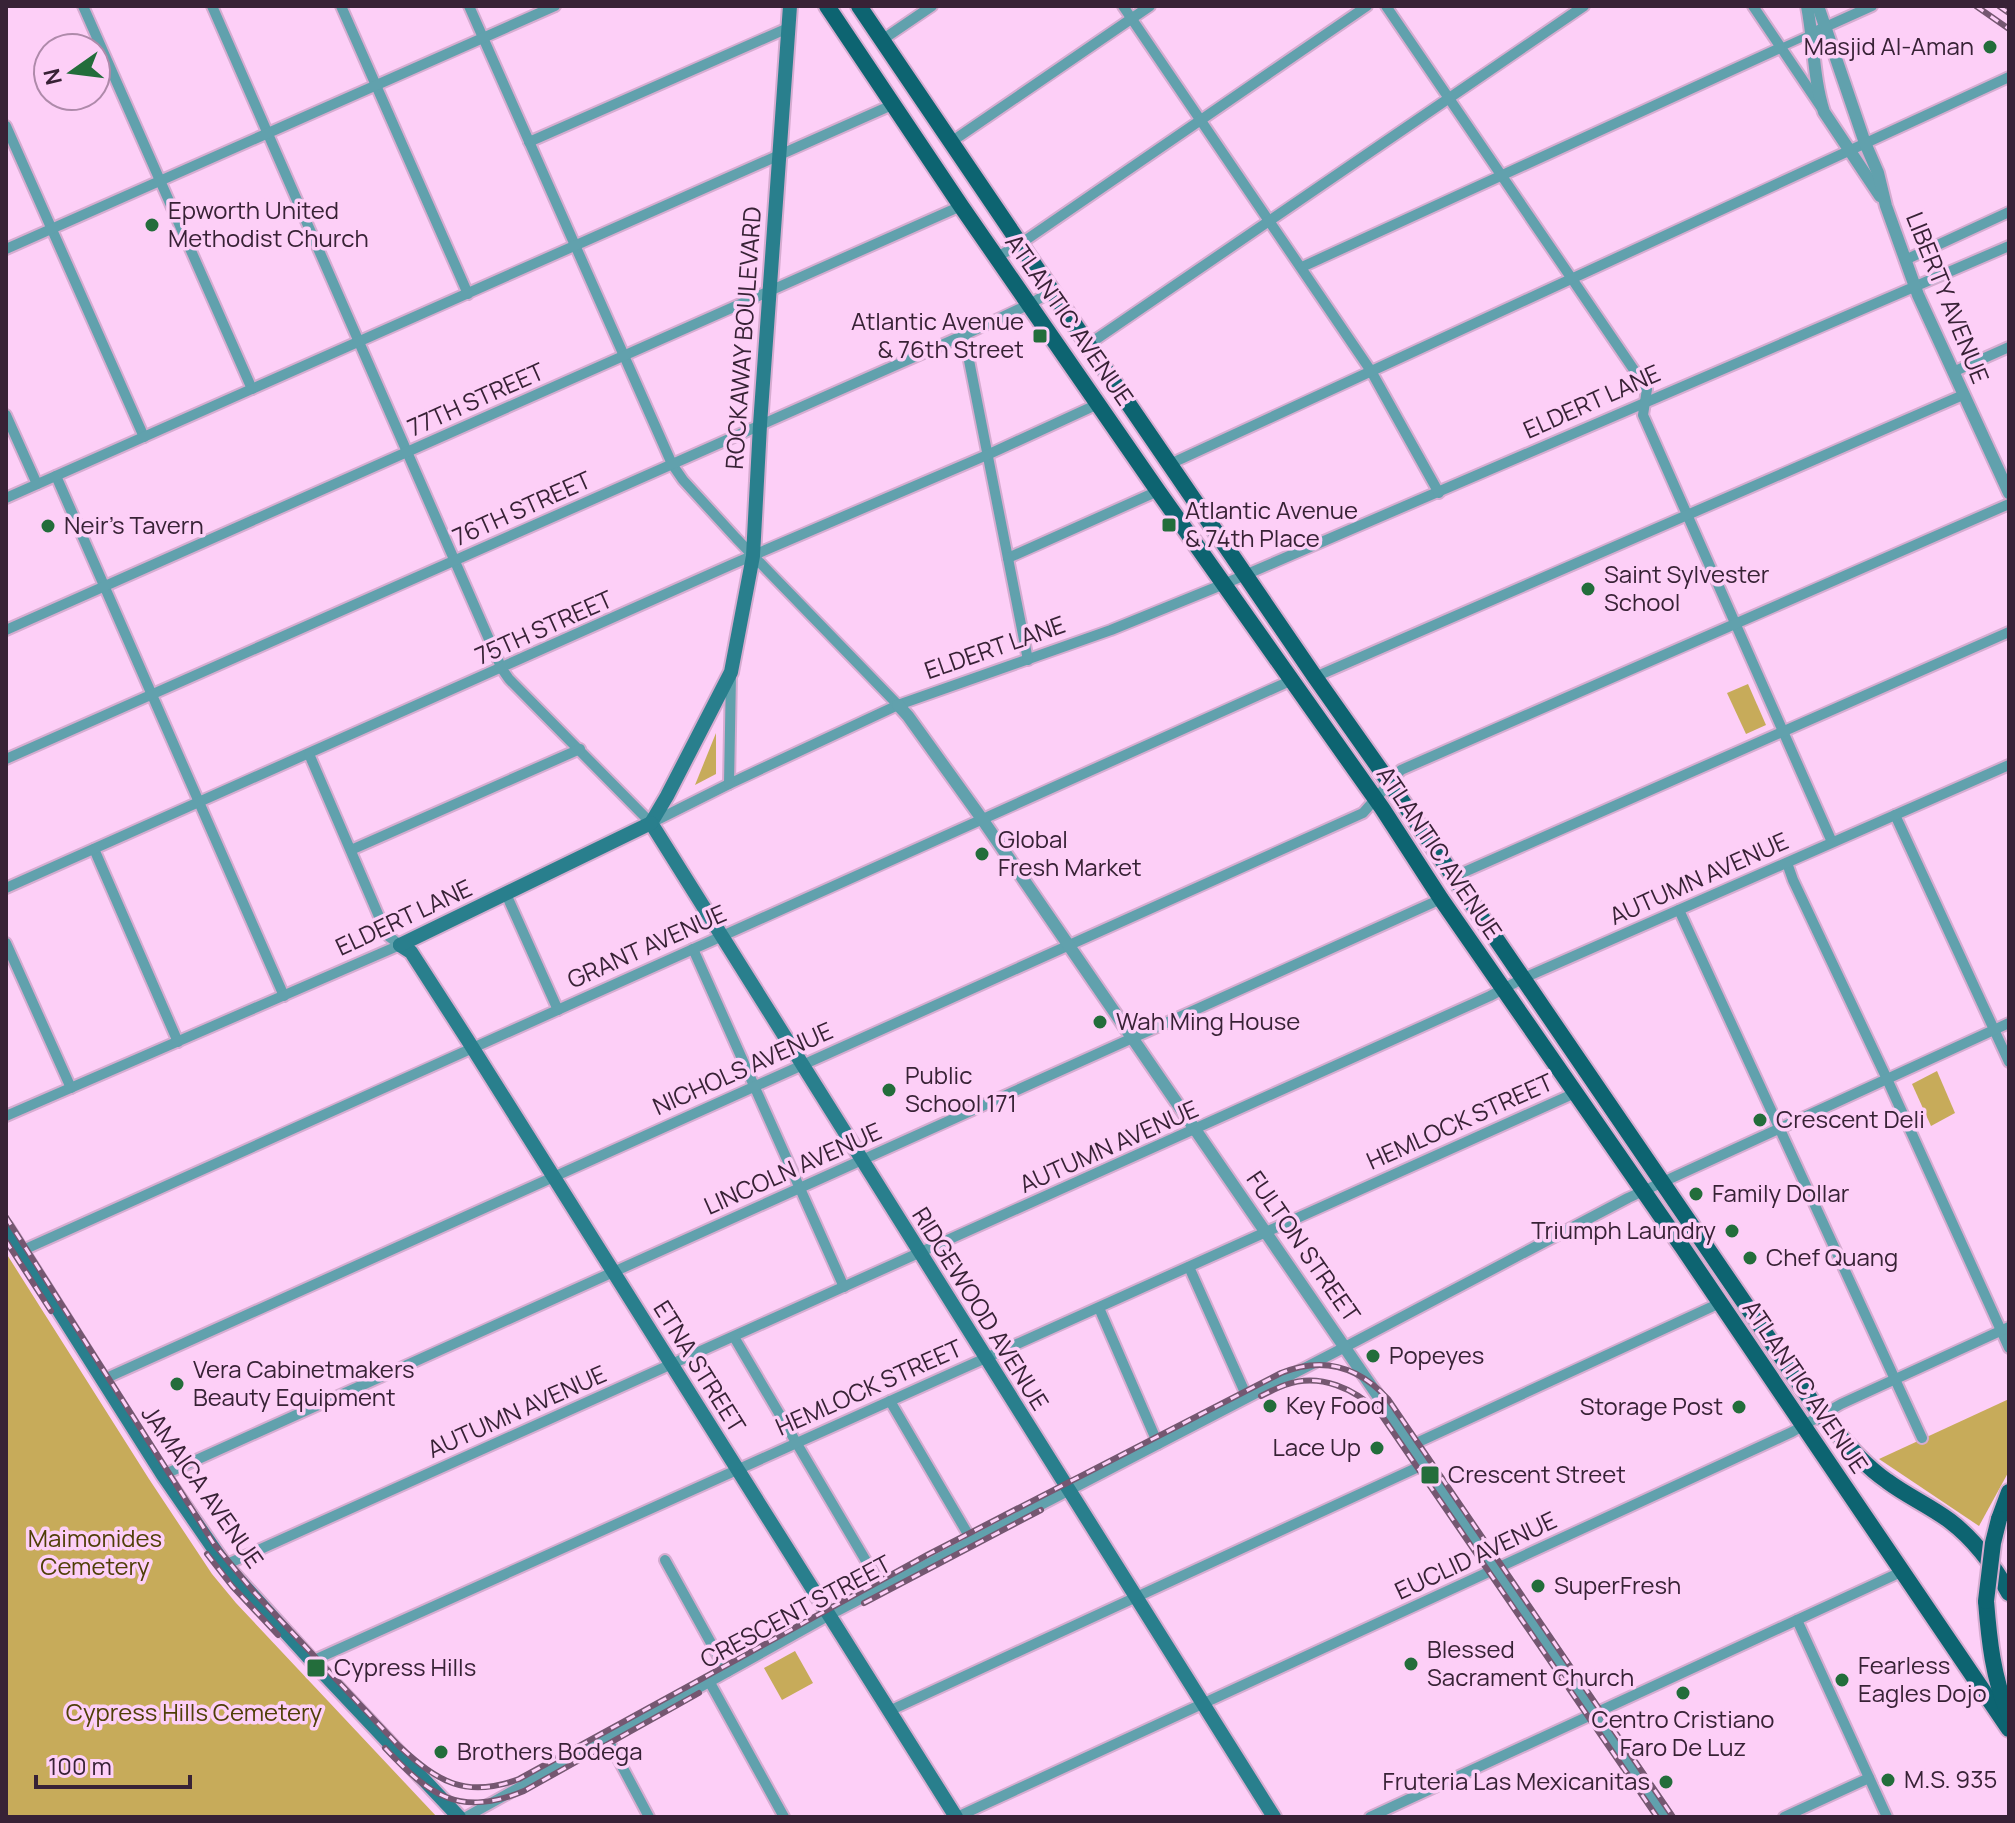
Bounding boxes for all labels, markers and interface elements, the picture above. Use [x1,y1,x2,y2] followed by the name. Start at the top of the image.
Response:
[1804,29,1974,62] place label: Masjid Al-Aman
[32,32,112,112] north arrow
[1981,38,1999,56] marker: Masjid Al-Aman
[36,66,69,88] text: N
[168,193,369,254] place label: Epworth United Methodist Church
[717,205,768,470] street label: ROCKAWAY BOULEVARD
[1899,207,1998,388] street label: LIBERTY AVENUE
[143,216,161,234] marker: Epworth United Methodist Church
[999,227,1142,412] street label: ATLANTIC AVENUE
[851,304,1024,365] place label: Atlantic Avenue & 76th Street
[1031,327,1049,345] marker: Atlantic Avenue & 76th Street
[402,354,550,443] street label: 77TH STREET
[1518,356,1665,446] street label: ELDERT LANE
[447,462,597,553] street label: 76TH STREET
[1185,493,1358,554] place label: Atlantic Avenue & 74th Place
[64,508,204,541] place label: Neir's Tavern
[1160,516,1178,534] marker: Atlantic Avenue & 74th Place
[39,517,57,535] marker: Neir's Tavern
[1604,557,1770,618] place label: Saint Sylvester School
[1579,580,1597,598] marker: Saint Sylvester School
[469,581,618,672] street label: 75TH STREET
[920,607,1069,686] street label: ELDERT LANE
[1370,759,1511,945] street label: ATLANTIC AVENUE
[998,822,1142,883] place label: Global Fresh Market
[1604,823,1793,932] street label: AUTUMN AVENUE
[973,845,991,863] marker: Global Fresh Market
[330,871,477,963] street label: ELDERT LANE
[562,896,731,995] street label: GRANT AVENUE
[1116,1004,1300,1037] place label: Wah Ming House
[647,1013,837,1122] street label: NICHOLS AVENUE
[1091,1013,1109,1031] marker: Wah Ming House
[905,1058,1017,1119] place label: Public School 171
[1361,1064,1559,1177] street label: HEMLOCK STREET
[880,1081,898,1099] marker: Public School 171
[1014,1091,1203,1200] street label: AUTUMN AVENUE
[1776,1102,1925,1135] place label: Crescent Deli
[1751,1111,1769,1129] marker: Crescent Deli
[698,1114,886,1222] street label: LINCOLN AVENUE
[1240,1164,1369,1329] street label: FULTON STREET
[1712,1176,1850,1209] place label: Family Dollar
[1687,1185,1705,1203] marker: Family Dollar
[905,1200,1057,1416] street label: RIDGEWOOD AVENUE
[1531,1213,1716,1246] place label: Triumph Laundry
[1723,1222,1741,1240] marker: Triumph Laundry
[1766,1240,1898,1273] place label: Chef Quang
[1741,1249,1759,1267] marker: Chef Quang
[1736,1293,1877,1479] street label: ATLANTIC AVENUE
[646,1294,754,1439] street label: ETNA STREET
[770,1330,968,1443] street label: HEMLOCK STREET
[1389,1338,1484,1371] place label: Popeyes
[1364,1347,1382,1365] marker: Popeyes
[193,1352,415,1413] place label: Vera Cabinetmakers Beauty Equipment
[422,1356,611,1465] street label: AUTUMN AVENUE
[168,1375,186,1393] marker: Vera Cabinetmakers Beauty Equipment
[1286,1388,1385,1421] place label: Key Food
[1580,1389,1723,1422] place label: Storage Post
[1261,1397,1279,1415] marker: Key Food
[135,1398,272,1574] street label: JAMAICA AVENUE
[1730,1398,1748,1416] marker: Storage Post
[1273,1430,1361,1463] place label: Lace Up
[1368,1439,1386,1457] marker: Lace Up
[1448,1457,1626,1490] place label: Crescent Street
[1419,1464,1441,1486] marker: Crescent Street
[1389,1503,1562,1607] street label: EUCLID AVENUE
[28,1521,162,1582] park label: Maimonides Cemetery
[694,1546,897,1675] street label: CRESCENT STREET
[1554,1568,1681,1601] place label: SuperFresh
[1529,1577,1547,1595] marker: SuperFresh
[1427,1632,1634,1693] place label: Blessed Sacrament Church
[1858,1648,1987,1709] place label: Fearless Eagles Dojo
[334,1650,476,1683] place label: Cypress Hills
[1402,1655,1420,1673] marker: Blessed Sacrament Church
[305,1657,327,1679] marker: Cypress Hills
[1833,1671,1851,1689] marker: Fearless Eagles Dojo
[1674,1684,1692,1702] marker: Centro Cristiano Faro De Luz
[66,1695,323,1728] park label: Cypress Hills Cemetery
[1591,1702,1775,1763] place label: Centro Cristiano Faro De Luz
[457,1734,643,1767] place label: Brothers Bodega
[36,1739,190,1789] scale bar
[432,1743,450,1761] marker: Brothers Bodega
[48,1749,112,1782] text: 100 m
[1904,1762,1997,1795] place label: M.S. 935
[1383,1764,1650,1797] place label: Fruteria Las Mexicanitas
[1879,1771,1897,1789] marker: M.S. 935
[1657,1773,1675,1791] marker: Fruteria Las Mexicanitas

